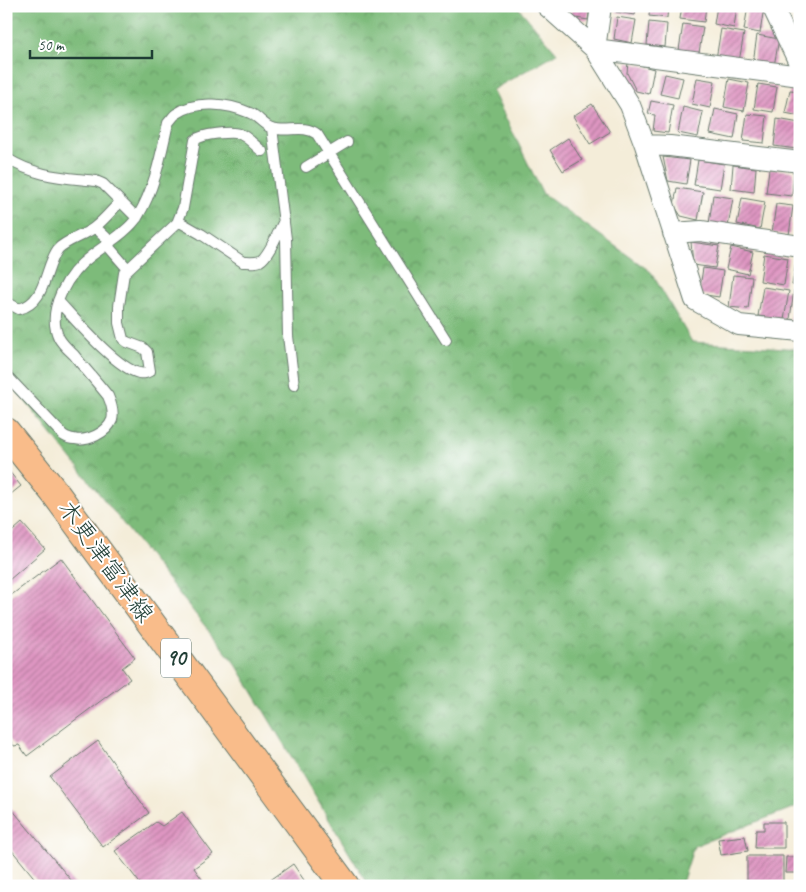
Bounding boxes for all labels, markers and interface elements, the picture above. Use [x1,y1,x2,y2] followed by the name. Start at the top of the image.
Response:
[30,28,152,60] scale bar
[38,36,65,55] text: 50 m
[52,494,160,628] street label: 木更津富津線
[161,638,191,678] road number: 90

